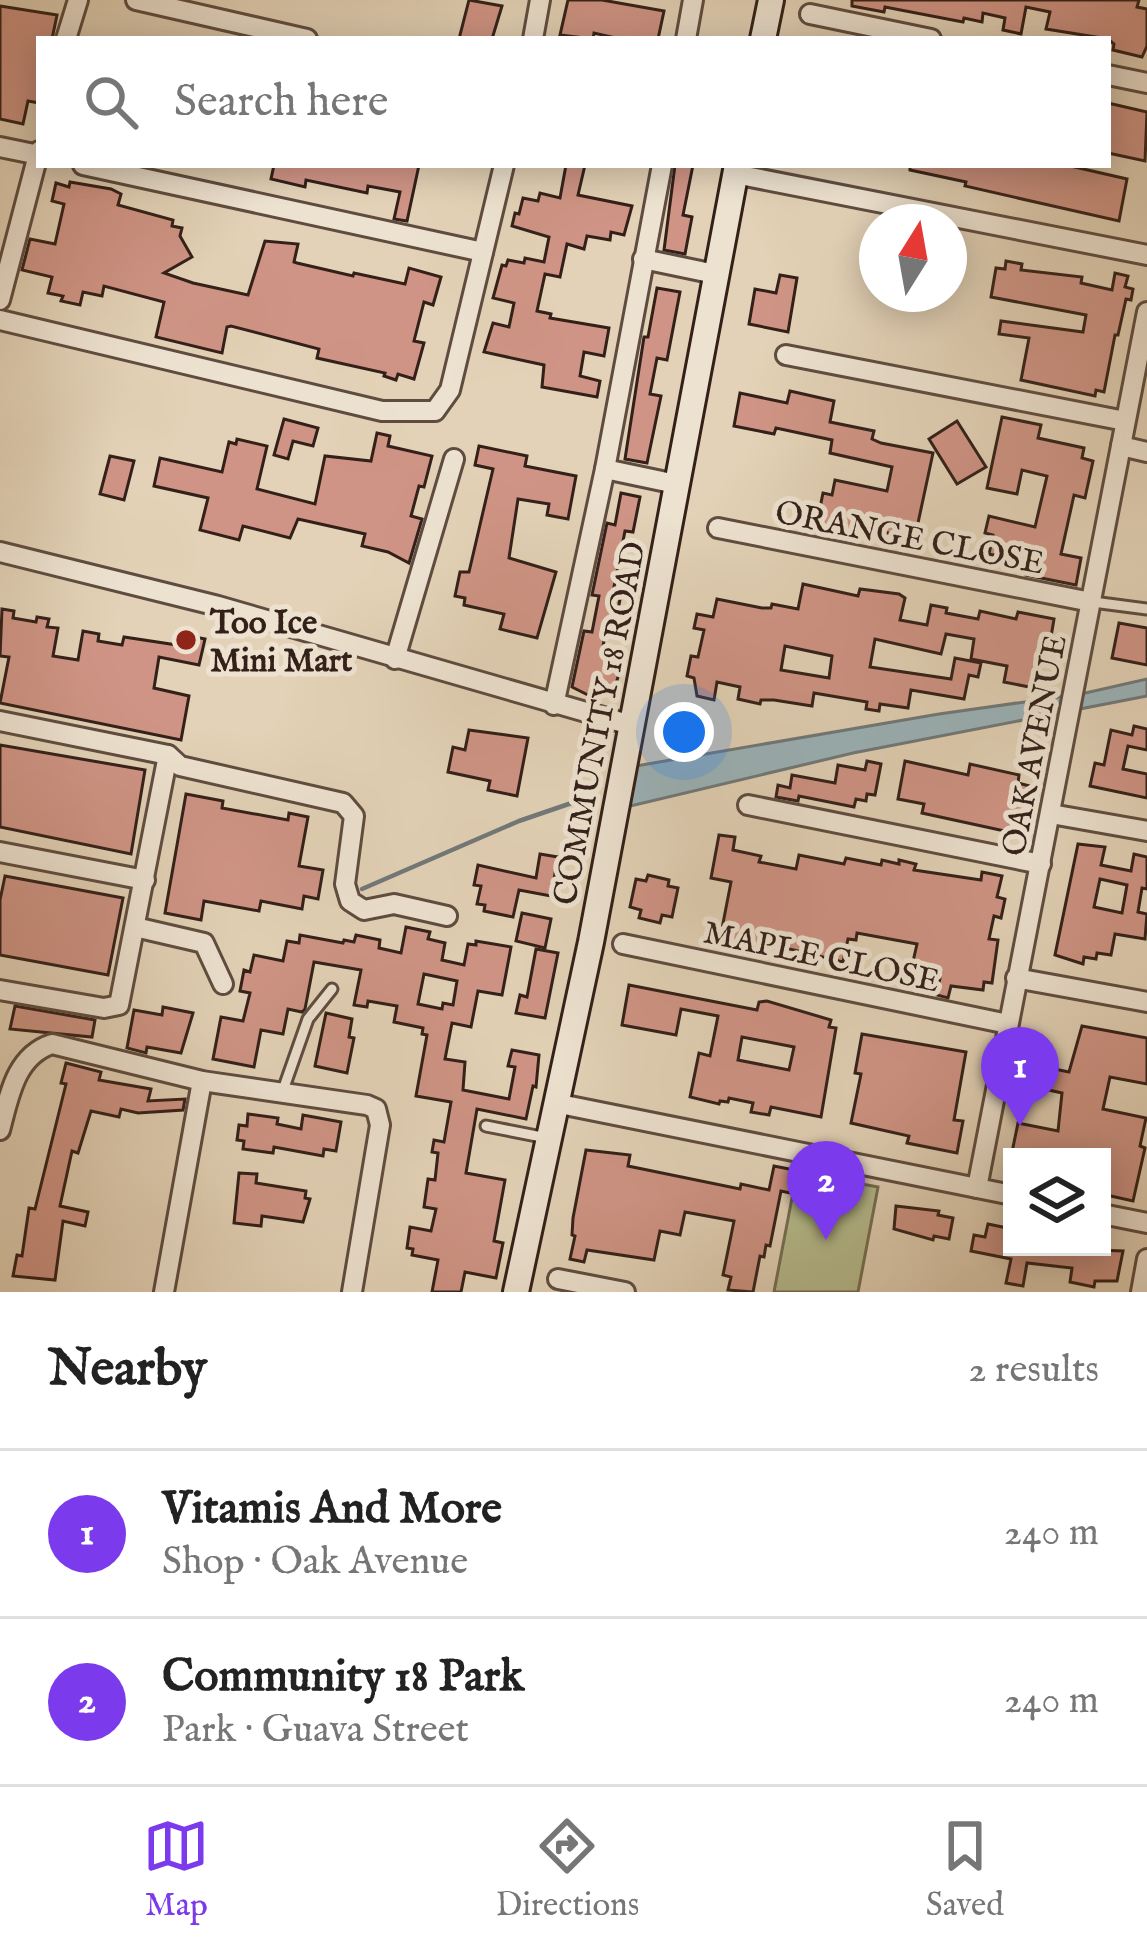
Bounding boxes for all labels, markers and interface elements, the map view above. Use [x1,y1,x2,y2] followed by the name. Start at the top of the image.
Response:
[36,36,1111,168] search box
[78,69,144,135] icon: search
[174,74,388,131] text: Search here
[859,204,967,312] north arrow
[772,492,1047,586] street label: ORANGE CLOSE
[545,538,657,909] street label: COMMUNITY 18 ROAD
[209,603,353,683] place label: Too Ice Mini Mart
[173,627,199,653] marker: Too Ice Mini Mart
[994,631,1078,860] street label: OAK AVENUE
[654,702,714,762] your location
[700,912,943,1003] street label: MAPLE CLOSE
[981,1027,1059,1126] pin: 1
[787,1141,865,1240] pin: 2
[1003,1148,1111,1256] map controls
[1003,1148,1111,1256] button: layers
[48,1338,207,1403] text: Nearby
[968,1346,1099,1395] text: 2 results
[162,1481,502,1538] text: Vitamis And More
[80,1509,94,1558] text: 1
[1004,1509,1099,1558] text: 240 m
[162,1538,468,1587] text: Shop · Oak Avenue
[162,1649,524,1706] text: Community 18 Park
[78,1677,96,1726] text: 2
[1004,1677,1099,1726] text: 240 m
[162,1706,469,1755] text: Park · Guava Street
[143,1813,209,1927] tab: Map
[496,1813,639,1927] tab: Directions
[926,1813,1004,1927] tab: Saved

